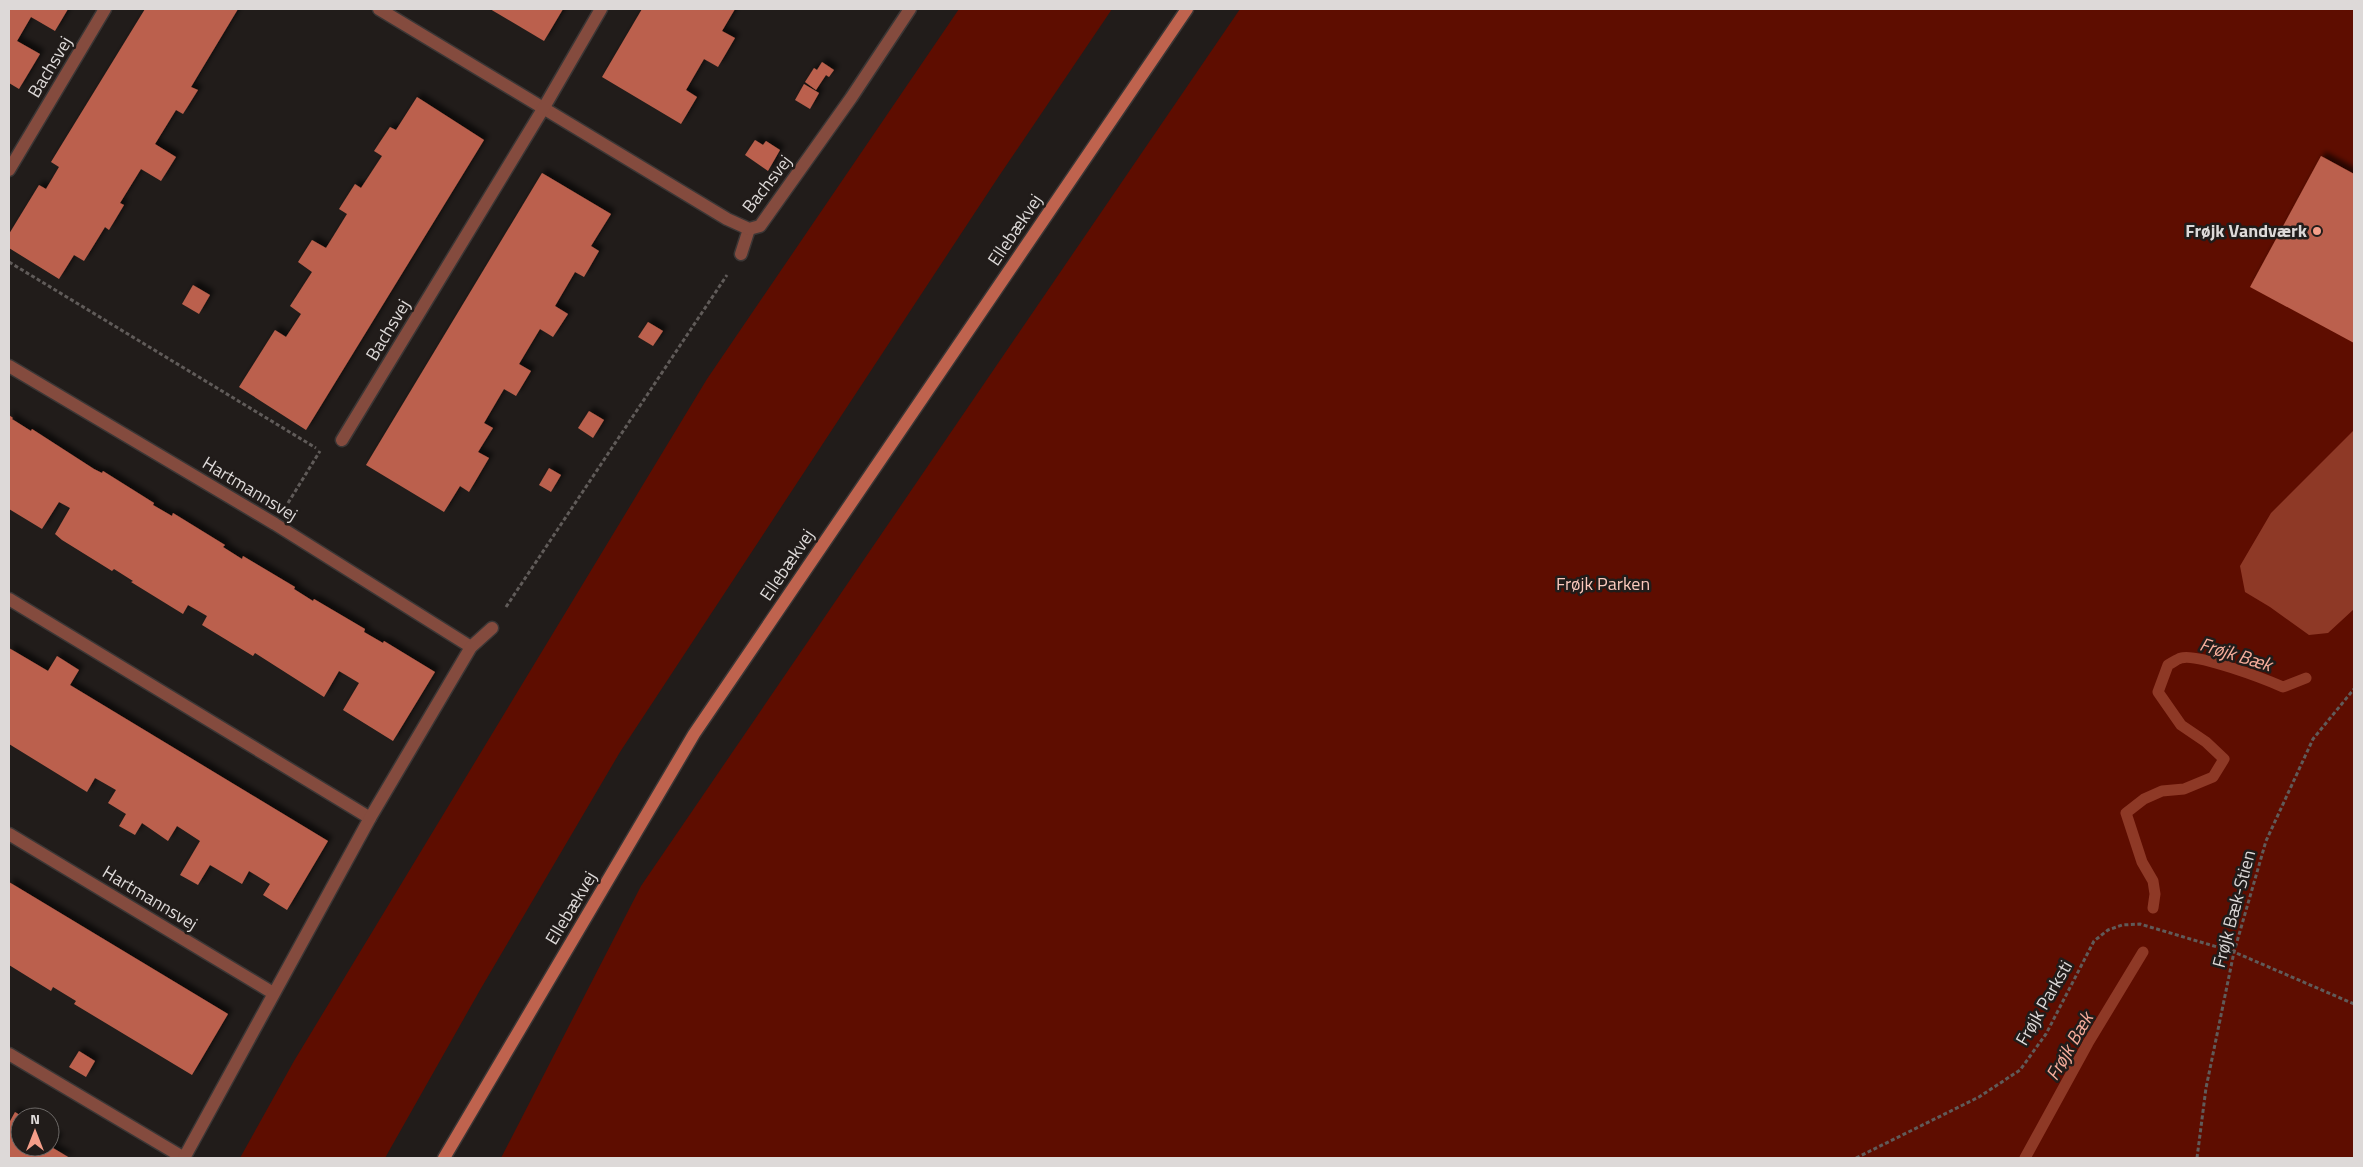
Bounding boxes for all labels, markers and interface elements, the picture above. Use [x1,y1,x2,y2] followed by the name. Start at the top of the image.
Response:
[21,31,79,103] street label: Bachsvej
[735,149,798,219] street label: Bachsvej
[981,188,1049,271] street label: Ellebækvej
[2185,217,2308,244] place label: Frøjk Vandværk
[2311,225,2323,237] marker: Frøjk Vandværk
[359,294,417,366] street label: Bachsvej
[197,449,303,528] street label: Hartmannsvej
[753,523,821,606] street label: Ellebækvej
[1556,570,1650,597] park label: Frøjk Parken
[2196,629,2278,679] water label: Frøjk Bæk
[2205,847,2262,971] street label: Frøjk Bæk-Stien
[97,858,203,937] street label: Hartmannsvej
[538,866,603,950] street label: Ellebækvej
[2008,955,2079,1050] street label: Frøjk Parksti
[2037,1004,2101,1085] water label: Frøjk Bæk
[10,1107,60,1157] north arrow
[30,1108,40,1129] text: N

